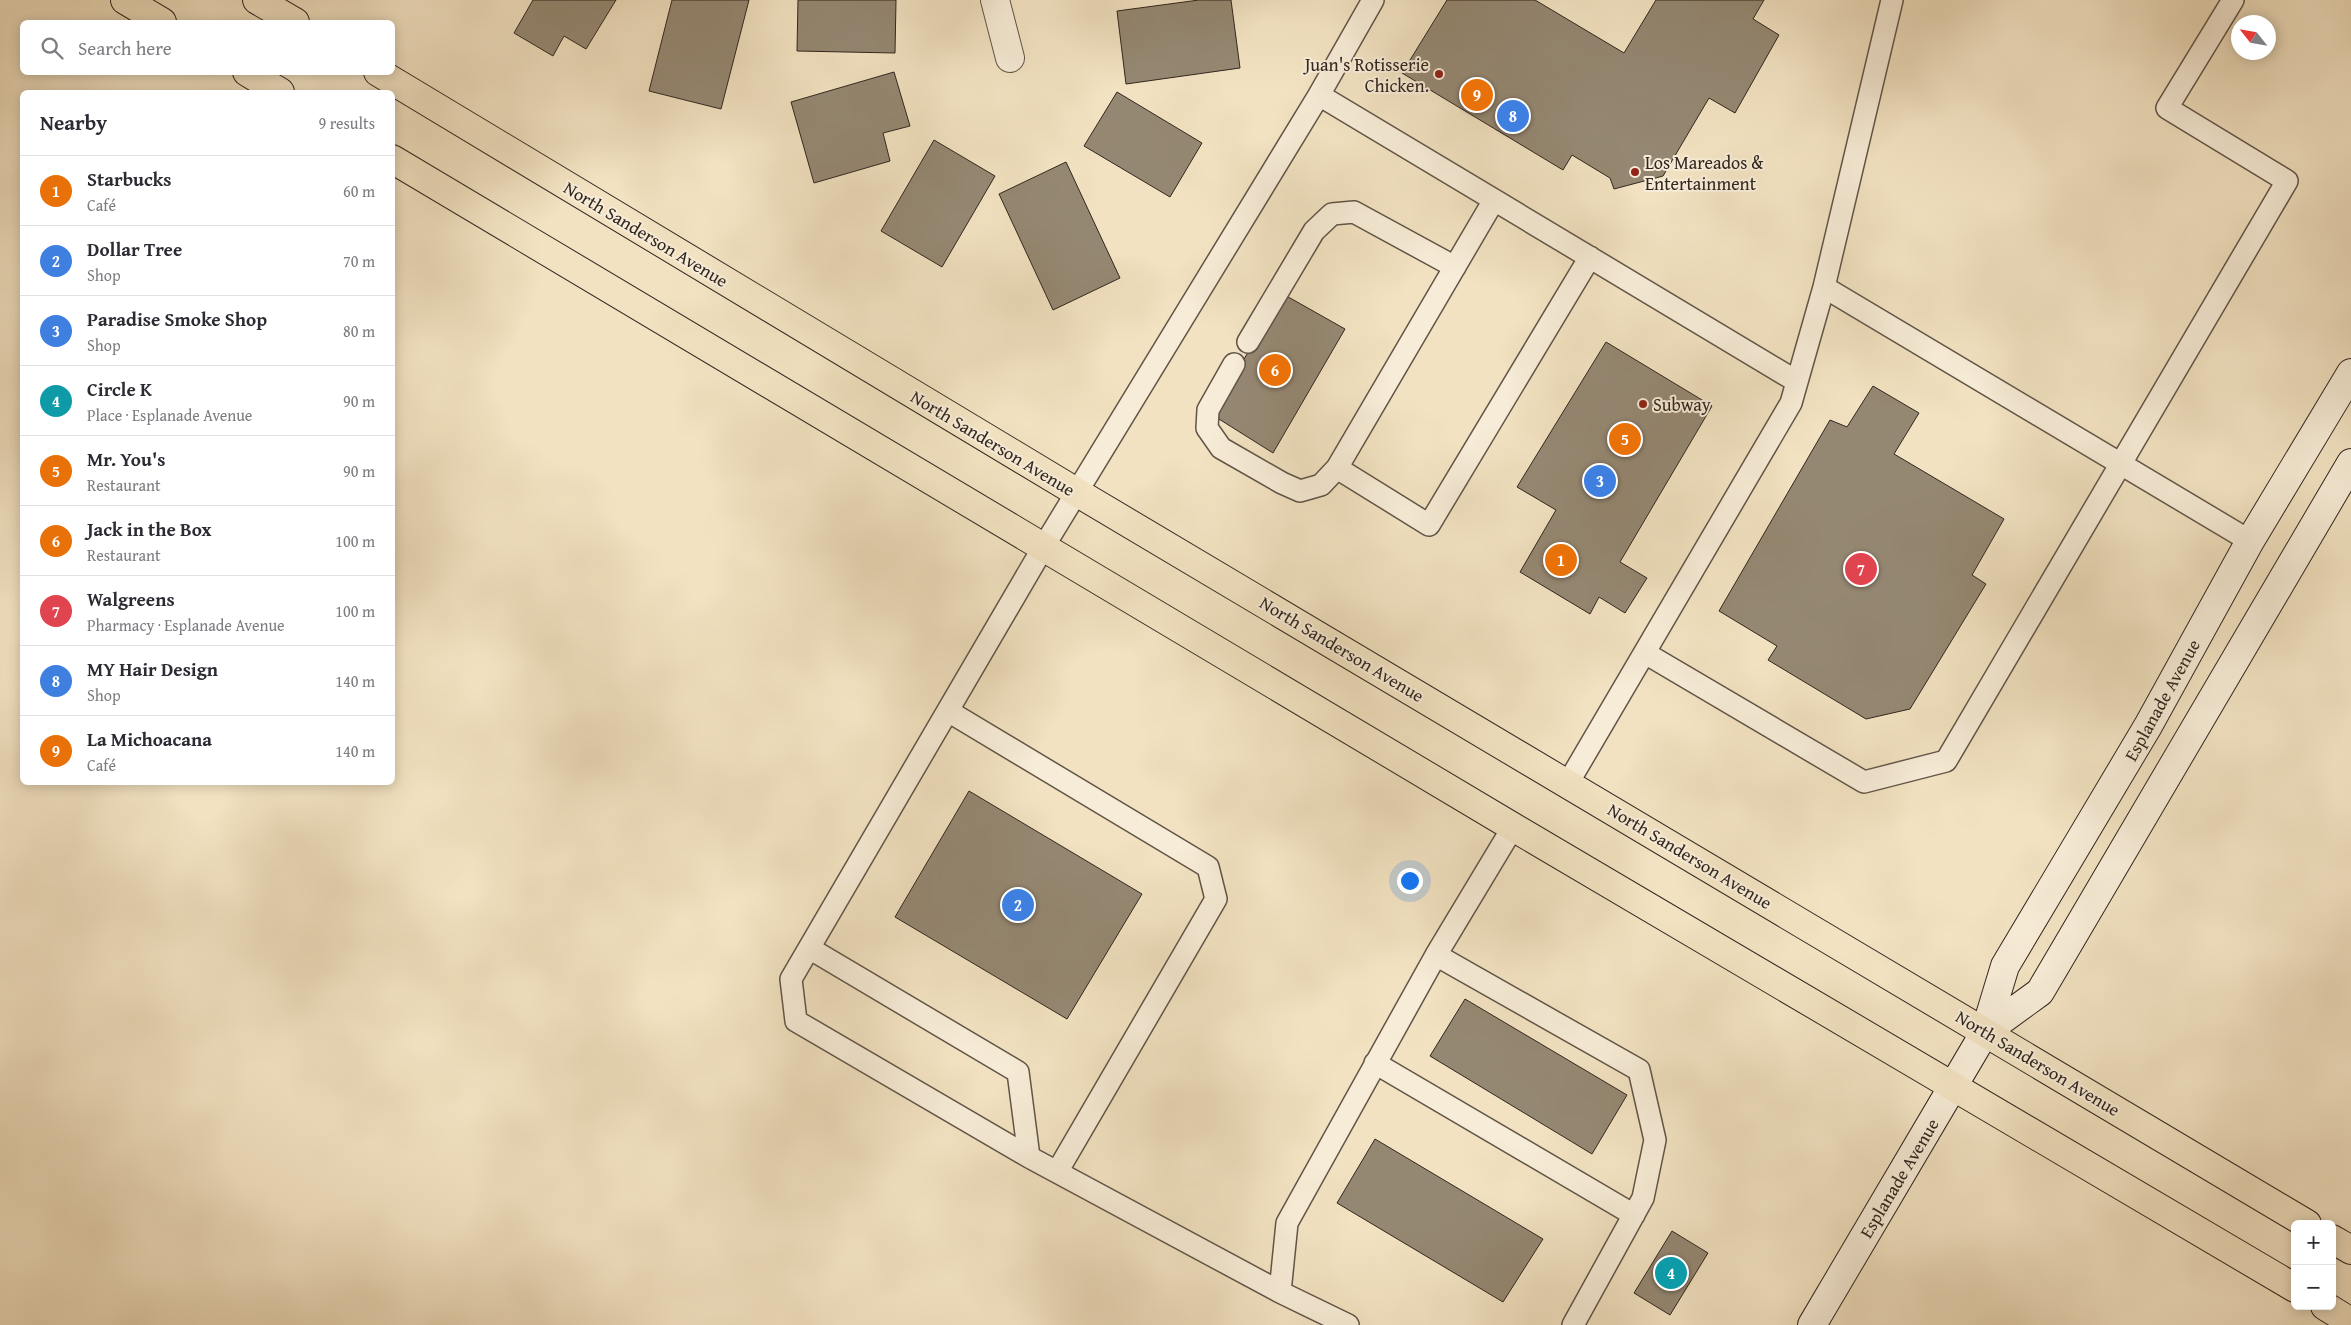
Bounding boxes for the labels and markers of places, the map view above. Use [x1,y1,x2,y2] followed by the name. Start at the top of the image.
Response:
[1303,51,1429,99] place label: Juan's Rotisserie Chicken.
[1433,68,1445,80] marker: Juan's Rotisserie Chicken.
[1461,76,1493,114] pin: 9
[1497,97,1529,135] pin: 8
[1645,149,1764,197] place label: Los Mareados & Entertainment
[1629,166,1641,178] marker: Los Mareados & Entertainment
[1259,351,1291,389] pin: 6
[1653,391,1711,418] place label: Subway
[1637,398,1649,410] marker: Subway
[1609,420,1641,458] pin: 5
[1584,462,1616,500] pin: 3
[1545,541,1577,579] pin: 1
[1845,550,1877,588] pin: 7
[1002,886,1034,924] pin: 2
[1655,1254,1687,1292] pin: 4

